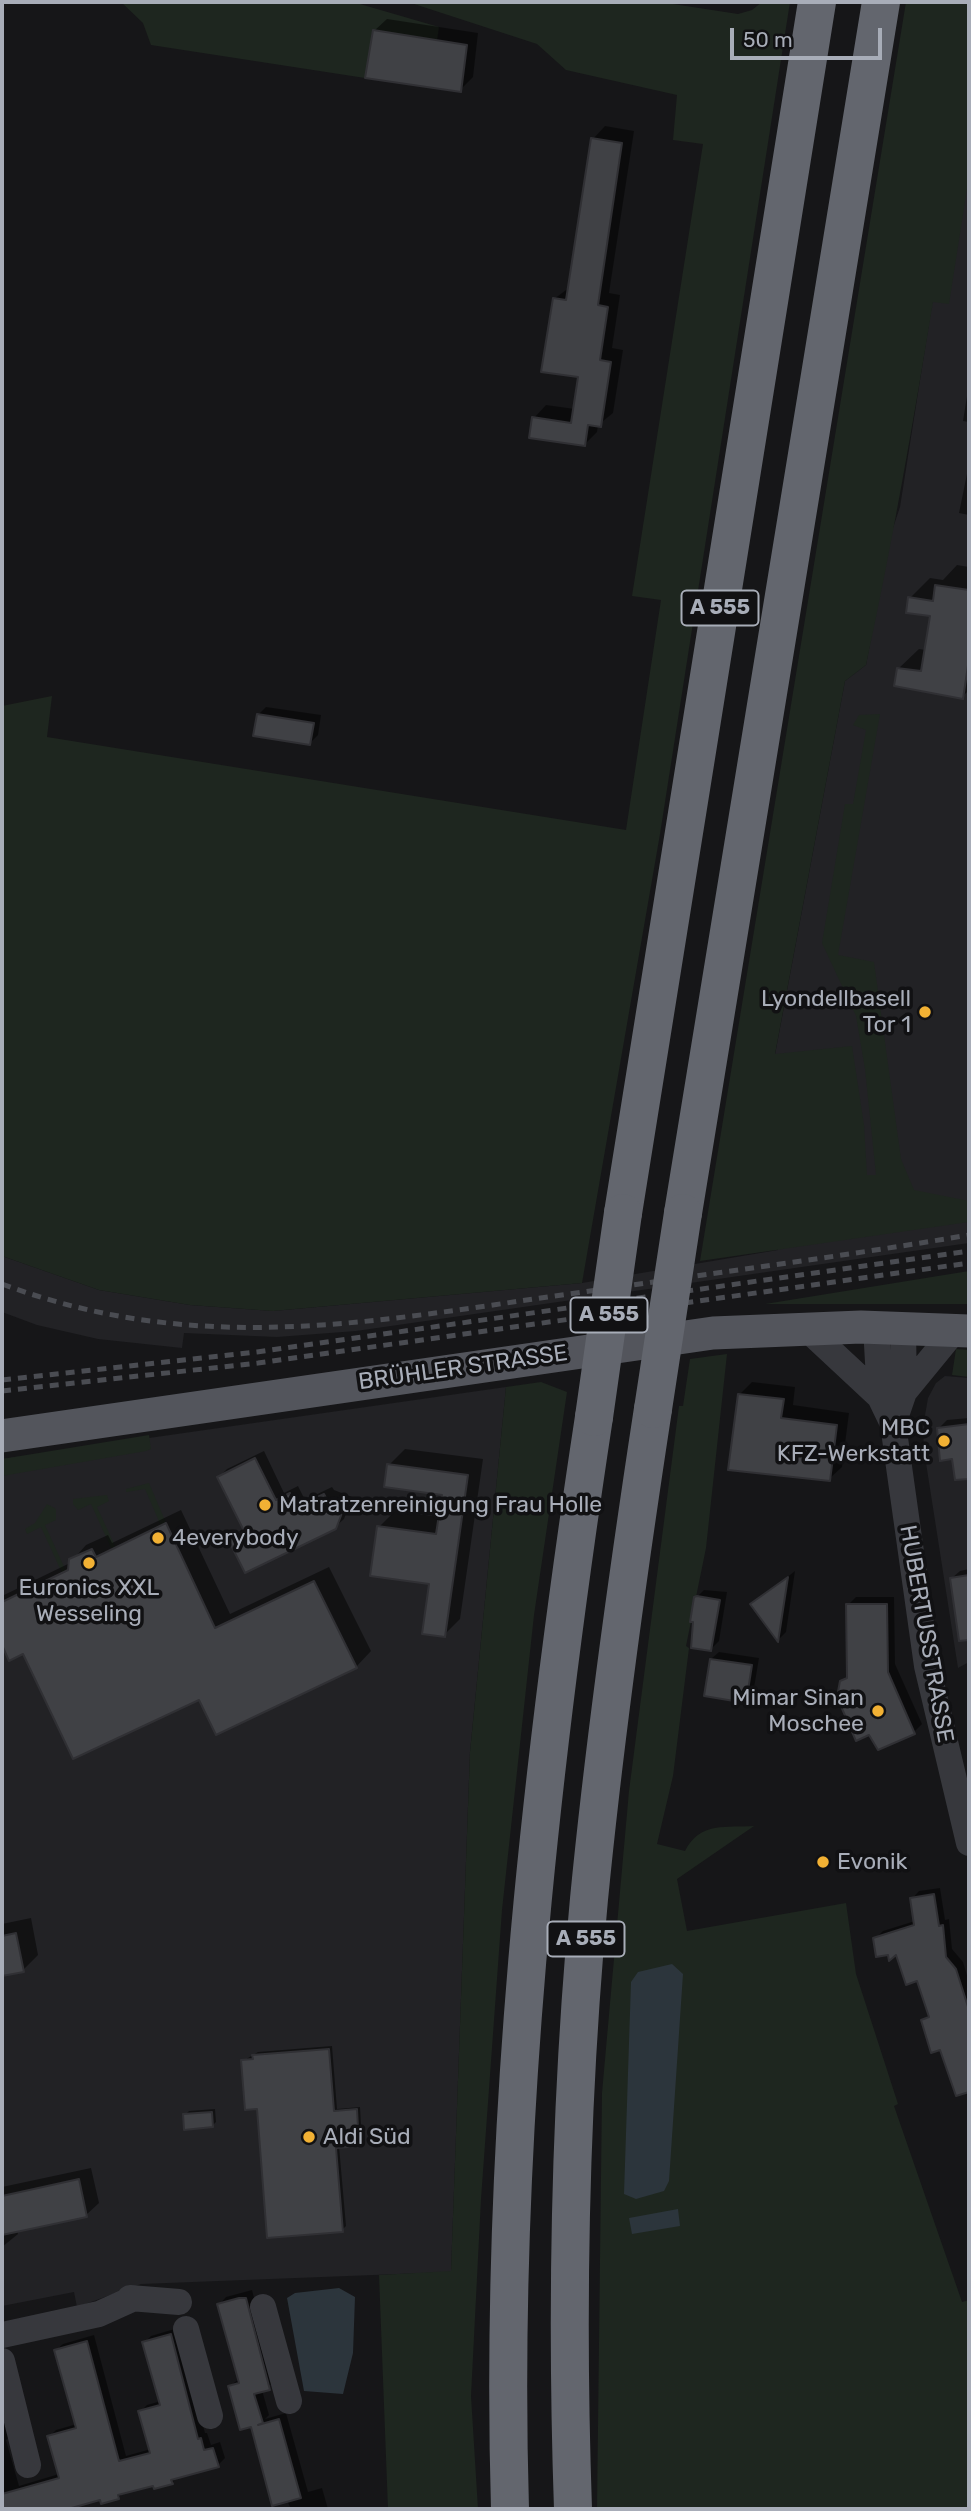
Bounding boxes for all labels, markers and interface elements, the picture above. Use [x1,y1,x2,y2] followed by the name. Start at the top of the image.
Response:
[733,14,885,58] scale bar
[743,27,793,52] text: 50 m
[682,590,758,626] road number: A 555
[761,985,911,1039] place label: Lyondellbasell Tor 1
[917,1004,933,1020] marker: Lyondellbasell Tor 1
[570,1298,648,1332] road number: A 555
[357,1340,569,1396] street label: BRÜHLER STRASSE
[777,1414,930,1468] place label: MBC KFZ-Werkstatt
[936,1433,952,1449] marker: MBC KFZ-Werkstatt
[279,1491,602,1519] place label: Matratzenreinigung Frau Holle
[257,1497,273,1513] marker: Matratzenreinigung Frau Holle
[893,1523,959,1745] street label: HUBERTUSSTRASSE
[172,1524,299,1552] place label: 4everybody
[150,1530,166,1546] marker: 4everybody
[81,1555,97,1571] marker: Euronics XXL Wesseling
[18,1574,160,1628] place label: Euronics XXL Wesseling
[732,1684,864,1738] place label: Mimar Sinan Moschee
[870,1703,886,1719] marker: Mimar Sinan Moschee
[837,1848,907,1876] place label: Evonik
[815,1854,831,1870] marker: Evonik
[548,1922,624,1956] road number: A 555
[323,2123,411,2151] place label: Aldi Süd
[301,2129,317,2145] marker: Aldi Süd

